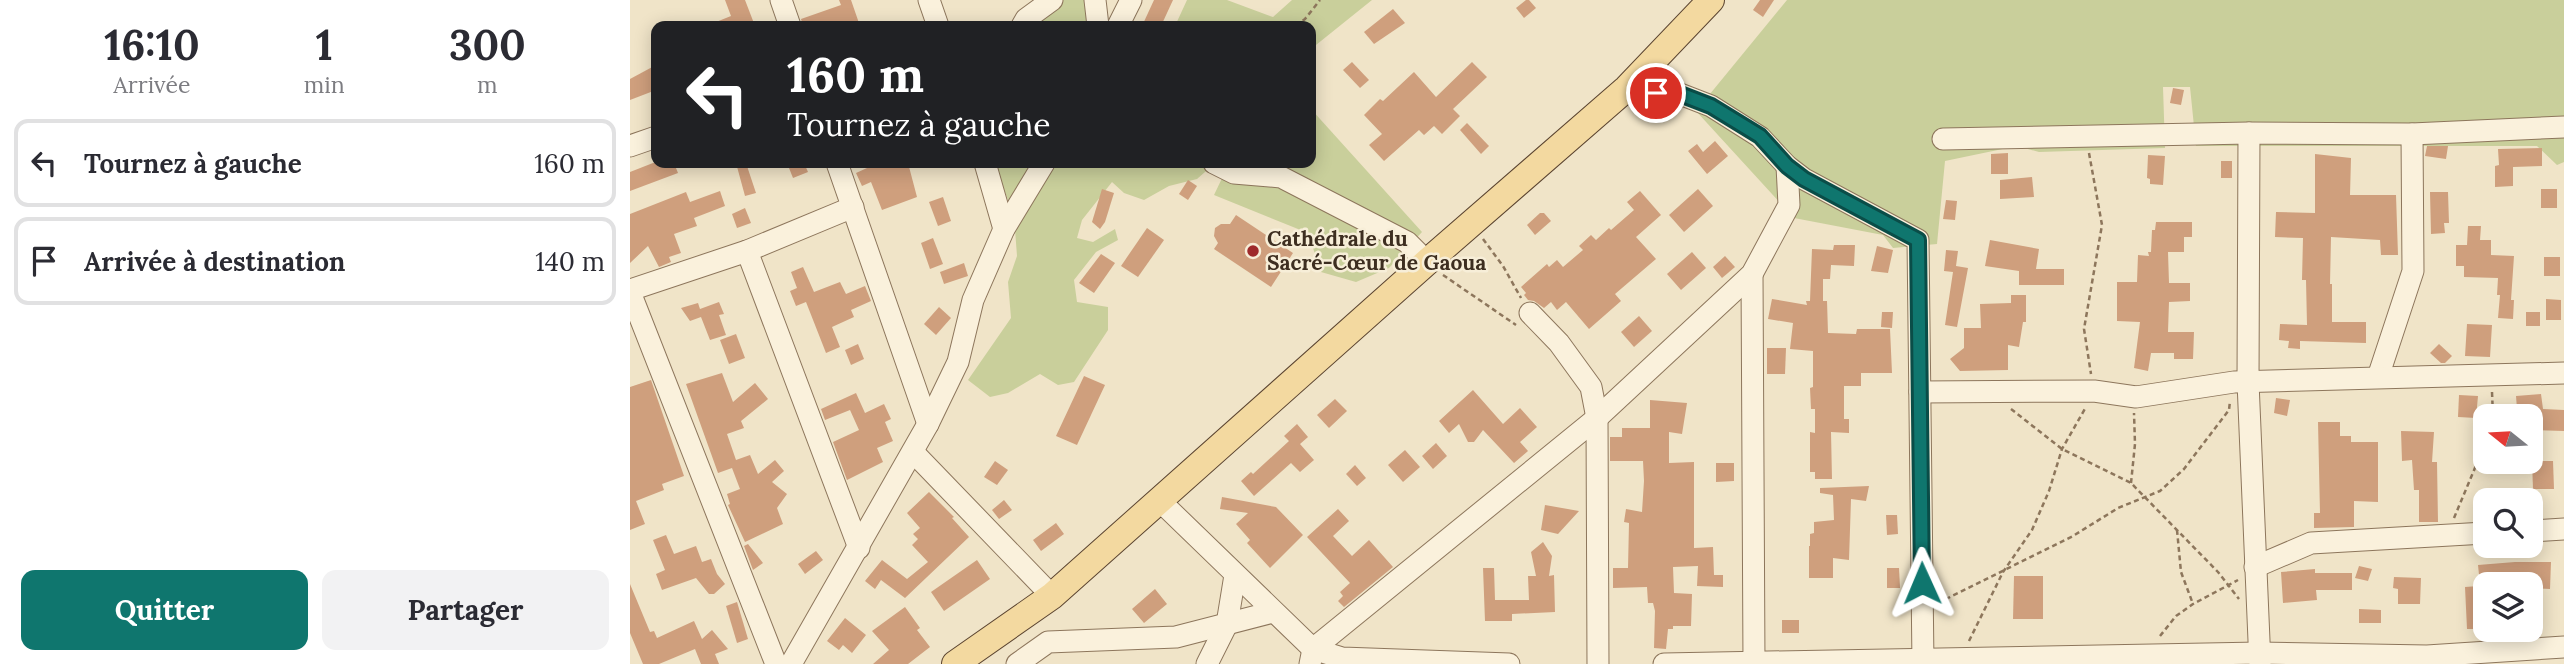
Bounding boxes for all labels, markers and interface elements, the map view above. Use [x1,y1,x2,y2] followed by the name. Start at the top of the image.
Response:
[104,18,200,72] text: 16:10
[316,18,333,72] text: 1
[449,18,526,72] text: 300
[787,43,924,105] text: 160 m
[672,49,763,140] icon: left
[1626,63,1686,123] pin
[113,70,190,99] text: Arrivée
[304,70,345,99] text: min
[477,70,498,99] text: m
[1637,74,1675,112] icon: arrive
[787,104,1051,145] text: Tournez à gauche
[25,144,63,182] icon: left
[84,147,302,180] text: Tournez à gauche
[534,147,605,180] text: 160 m
[1267,225,1486,276] place label: Cathédrale du Sacré-Cœur de Gaoua
[25,242,63,280] icon: arrive
[1245,243,1261,259] marker: Cathédrale du Sacré-Cœur de Gaoua
[84,245,345,278] text: Arrivée à destination
[535,245,605,278] text: 140 m
[2473,404,2543,474] north arrow
[2473,404,2543,642] map controls
[2473,488,2543,558] button: search
[1885,546,1959,620] position arrow
[21,570,308,650] button: Quitter
[322,570,609,650] button: Partager
[2473,572,2543,642] button: layers

